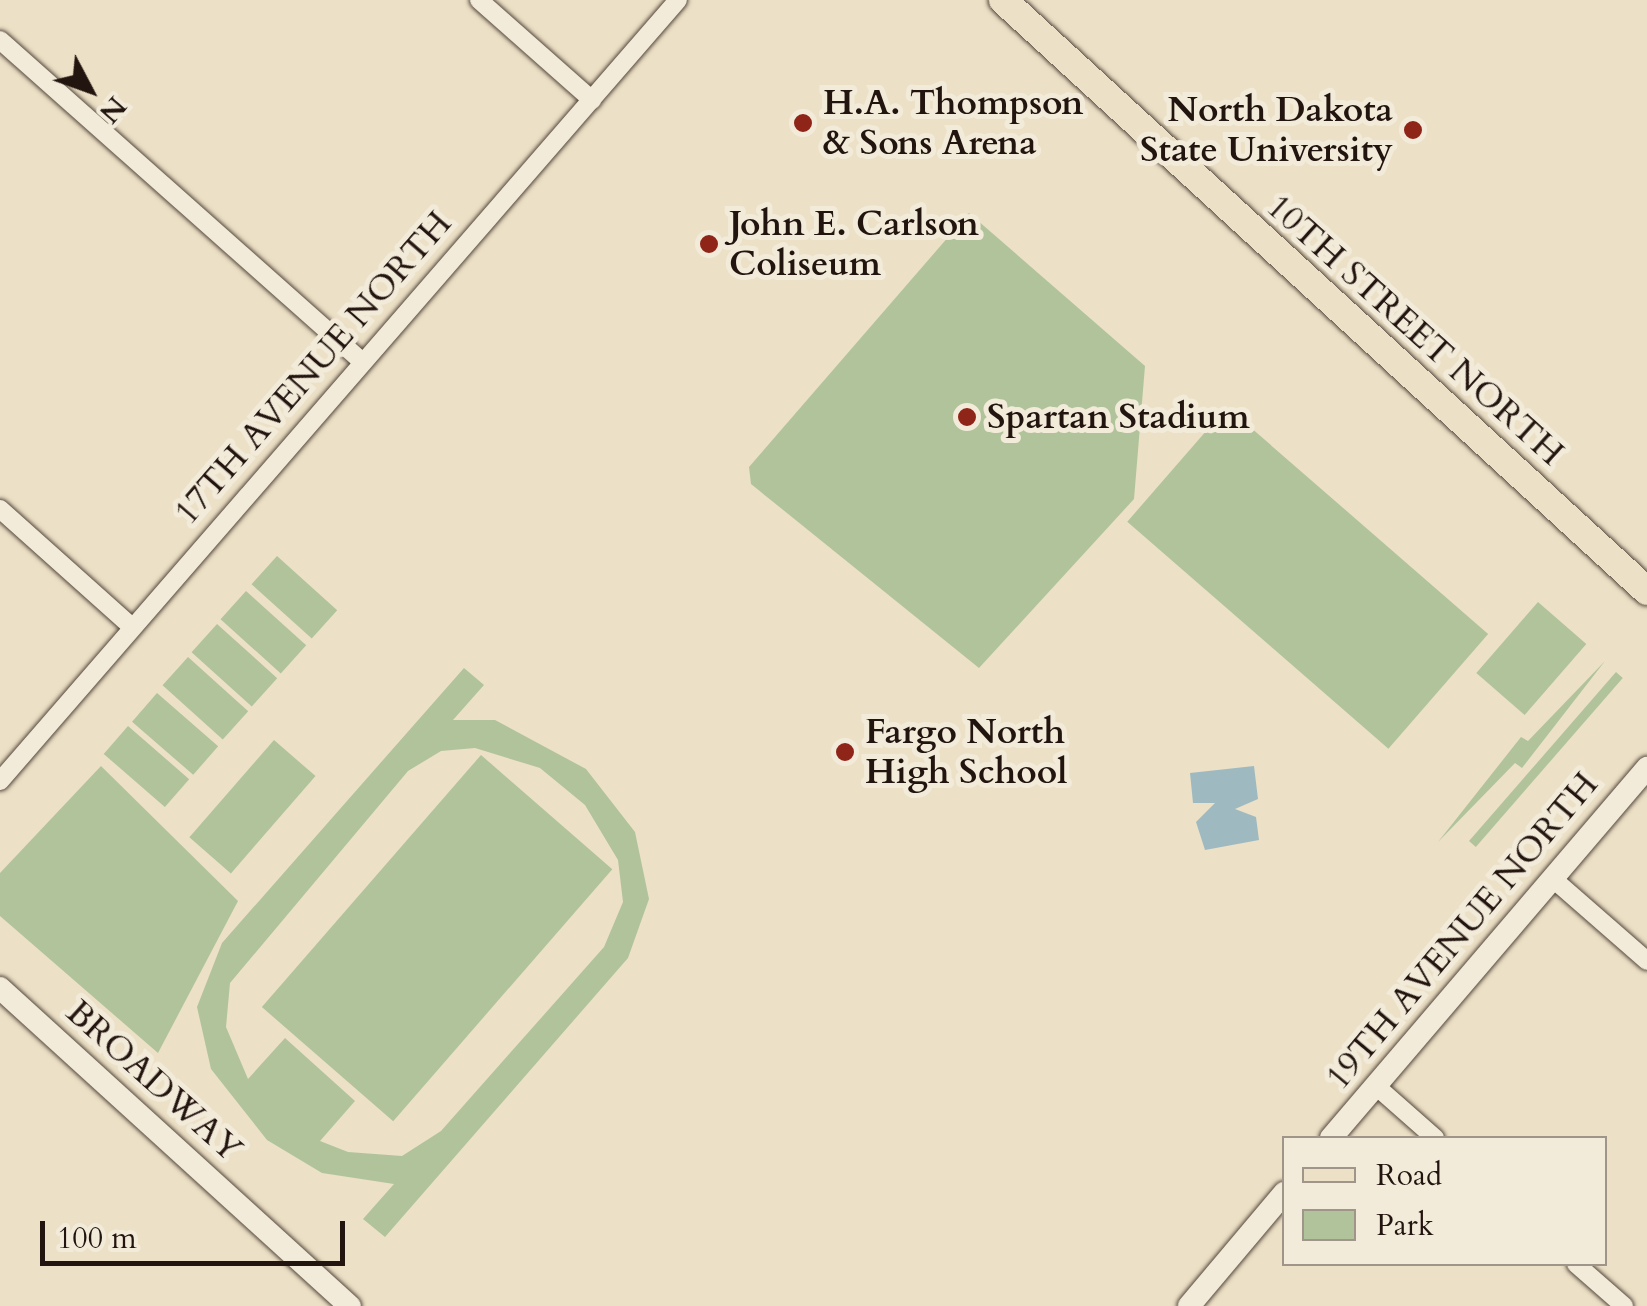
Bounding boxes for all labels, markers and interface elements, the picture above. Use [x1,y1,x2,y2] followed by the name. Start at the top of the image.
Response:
[40,40,140,140] north arrow
[823,82,1083,164] place label: H.A. Thompson & Sons Arena
[90,88,135,131] text: N
[1140,89,1393,171] place label: North Dakota State University
[792,112,814,134] marker: H.A. Thompson & Sons Arena
[1402,119,1424,141] marker: North Dakota State University
[1258,186,1572,474] street label: 10TH STREET NORTH
[166,203,460,533] street label: 17TH AVENUE NORTH
[729,203,979,285] place label: John E. Carlson Coliseum
[698,233,720,255] marker: John E. Carlson Coliseum
[987,396,1250,438] place label: Spartan Stadium
[956,406,978,428] marker: Spartan Stadium
[865,711,1067,793] place label: Fargo North High School
[834,741,856,763] marker: Fargo North High School
[1317,764,1607,1098] street label: 19TH AVENUE NORTH
[58,991,250,1171] street label: BROADWAY
[1282,1136,1607,1266] legend
[1376,1155,1442,1196] text: Road
[45,1201,350,1263] scale bar
[1376,1205,1434,1246] text: Park
[57,1218,137,1259] text: 100 m

